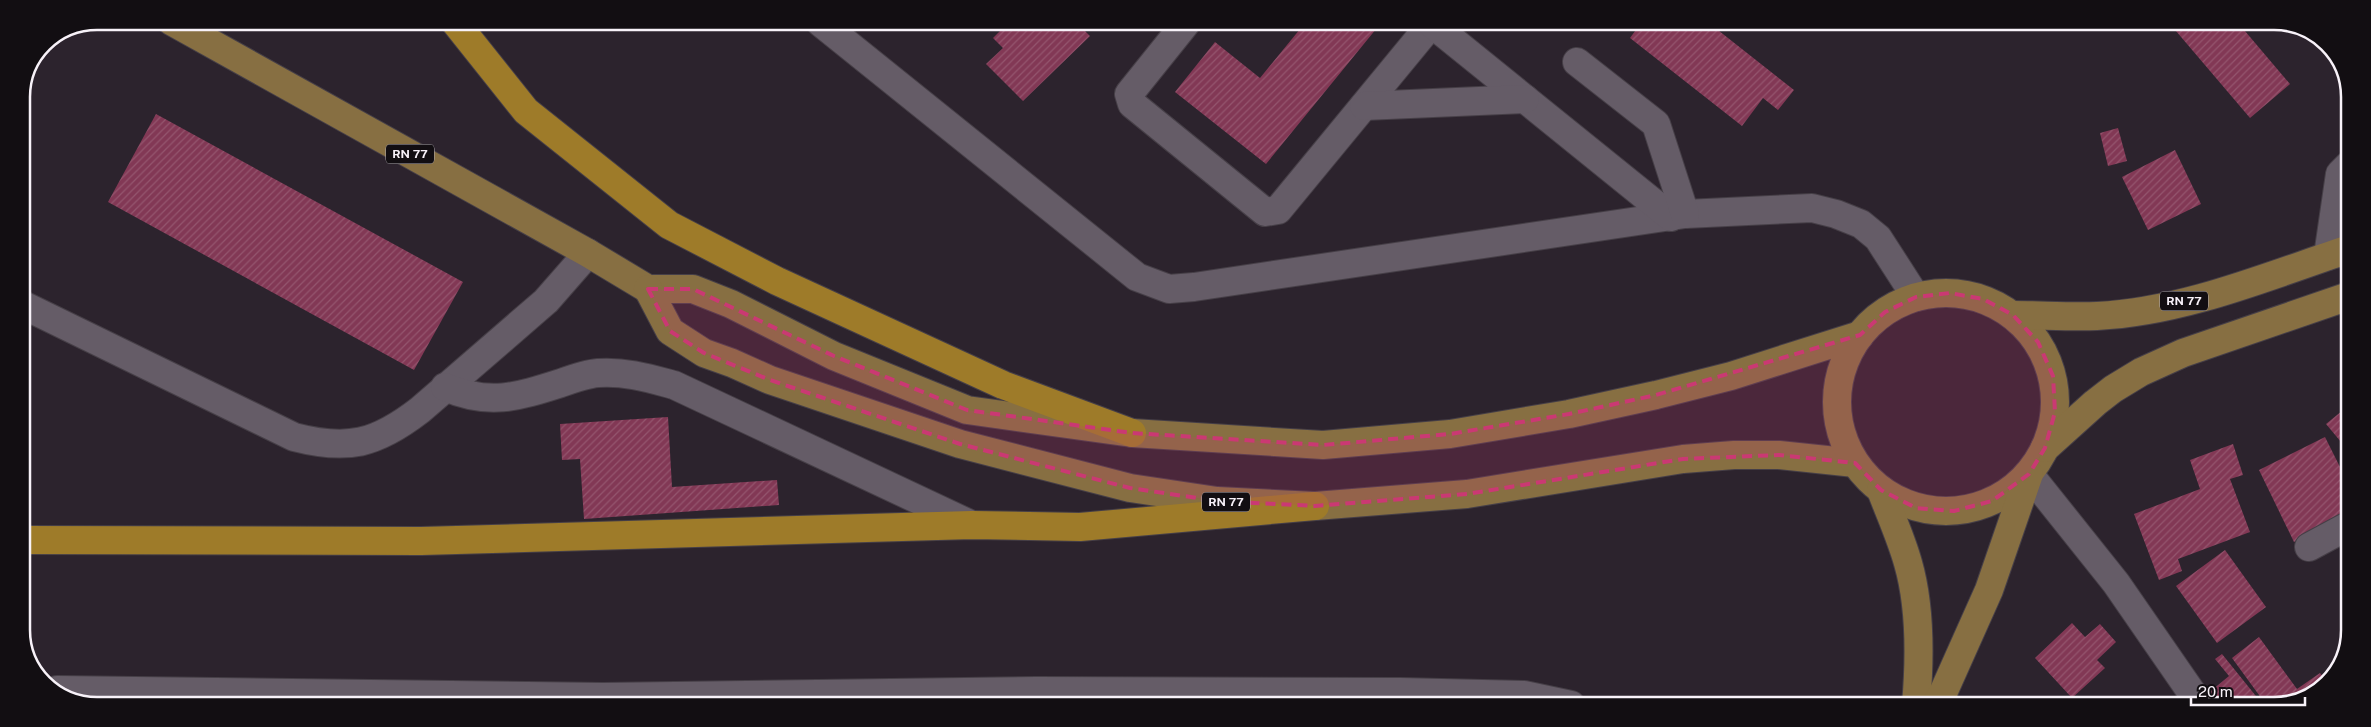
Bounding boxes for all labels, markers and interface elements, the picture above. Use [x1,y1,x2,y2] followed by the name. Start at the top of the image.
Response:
[386,144,434,164] road number: RN 77
[2160,292,2208,310] road number: RN 77
[1202,492,1250,512] road number: RN 77
[2191,674,2305,706] scale bar
[2198,683,2233,700] text: 20 m

